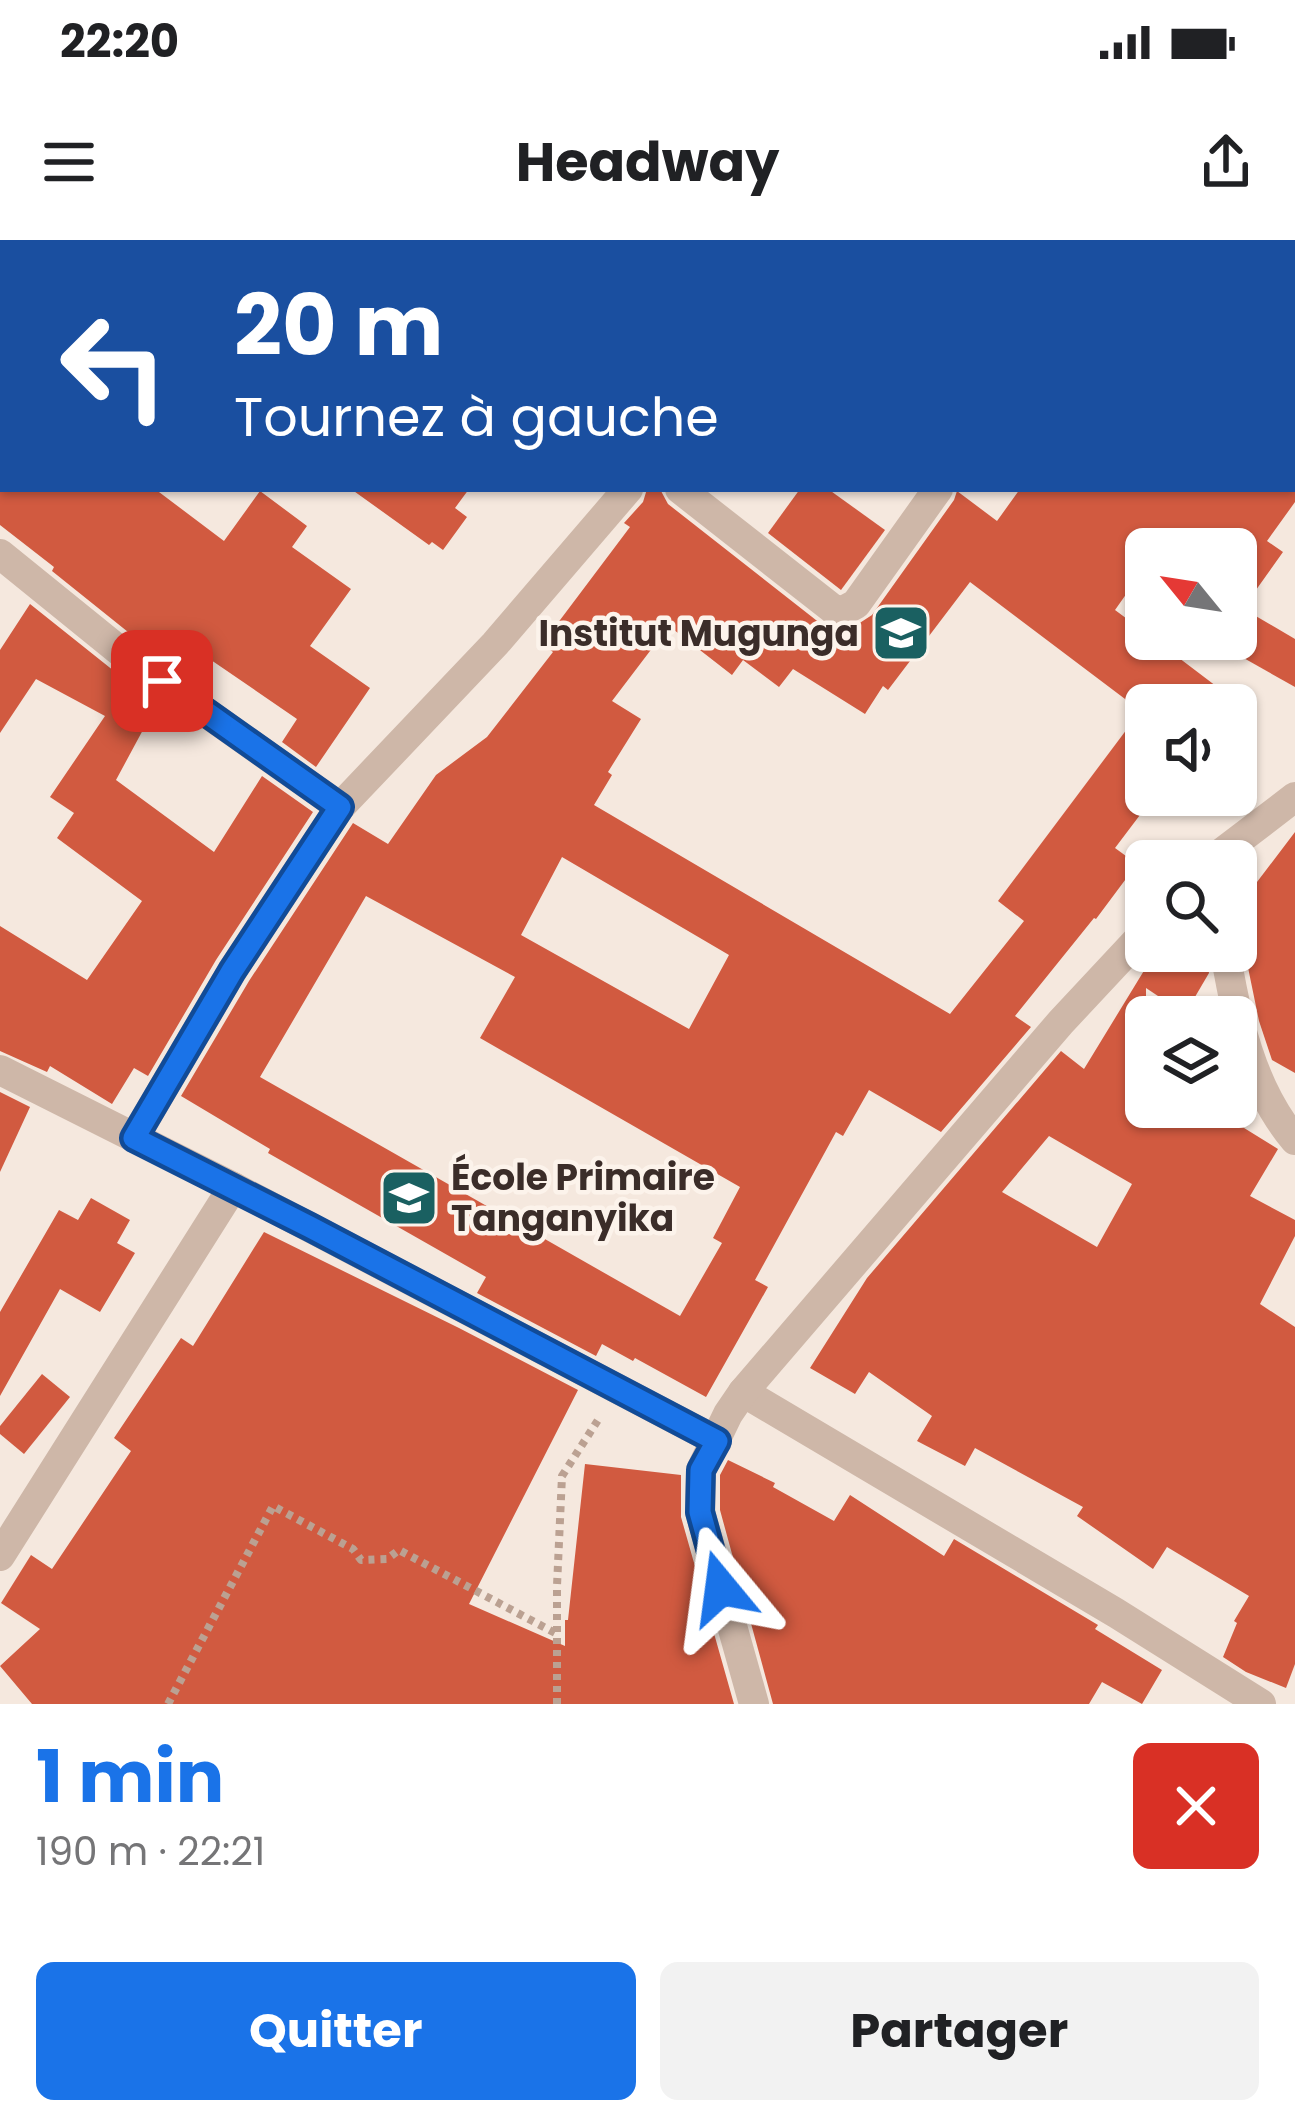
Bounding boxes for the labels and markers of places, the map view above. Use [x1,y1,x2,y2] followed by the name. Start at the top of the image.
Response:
[870,602,932,664] school or university icon: Institut Mugunga
[538,608,859,659] place label: Institut Mugunga
[111,630,213,732] pin
[451,1152,715,1244] place label: École Primaire Tanganyika
[378,1167,440,1229] school or university icon: École Primaire Tanganyika

